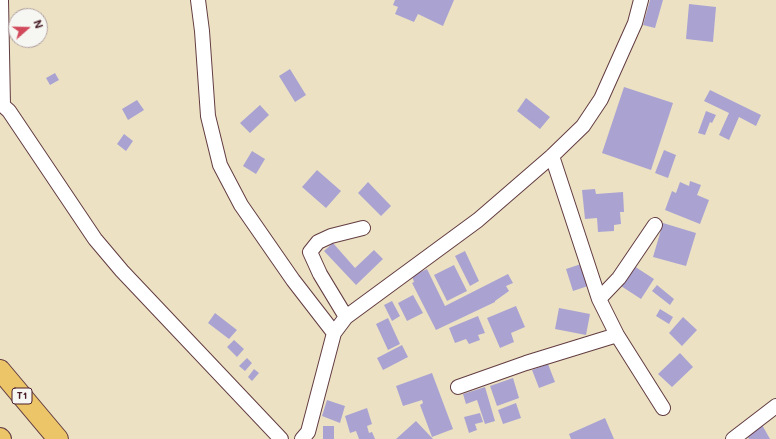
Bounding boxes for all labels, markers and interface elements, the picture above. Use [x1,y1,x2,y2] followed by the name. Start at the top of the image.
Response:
[8,8,48,48] north arrow
[30,18,47,31] text: N
[12,388,32,404] road number: T1

